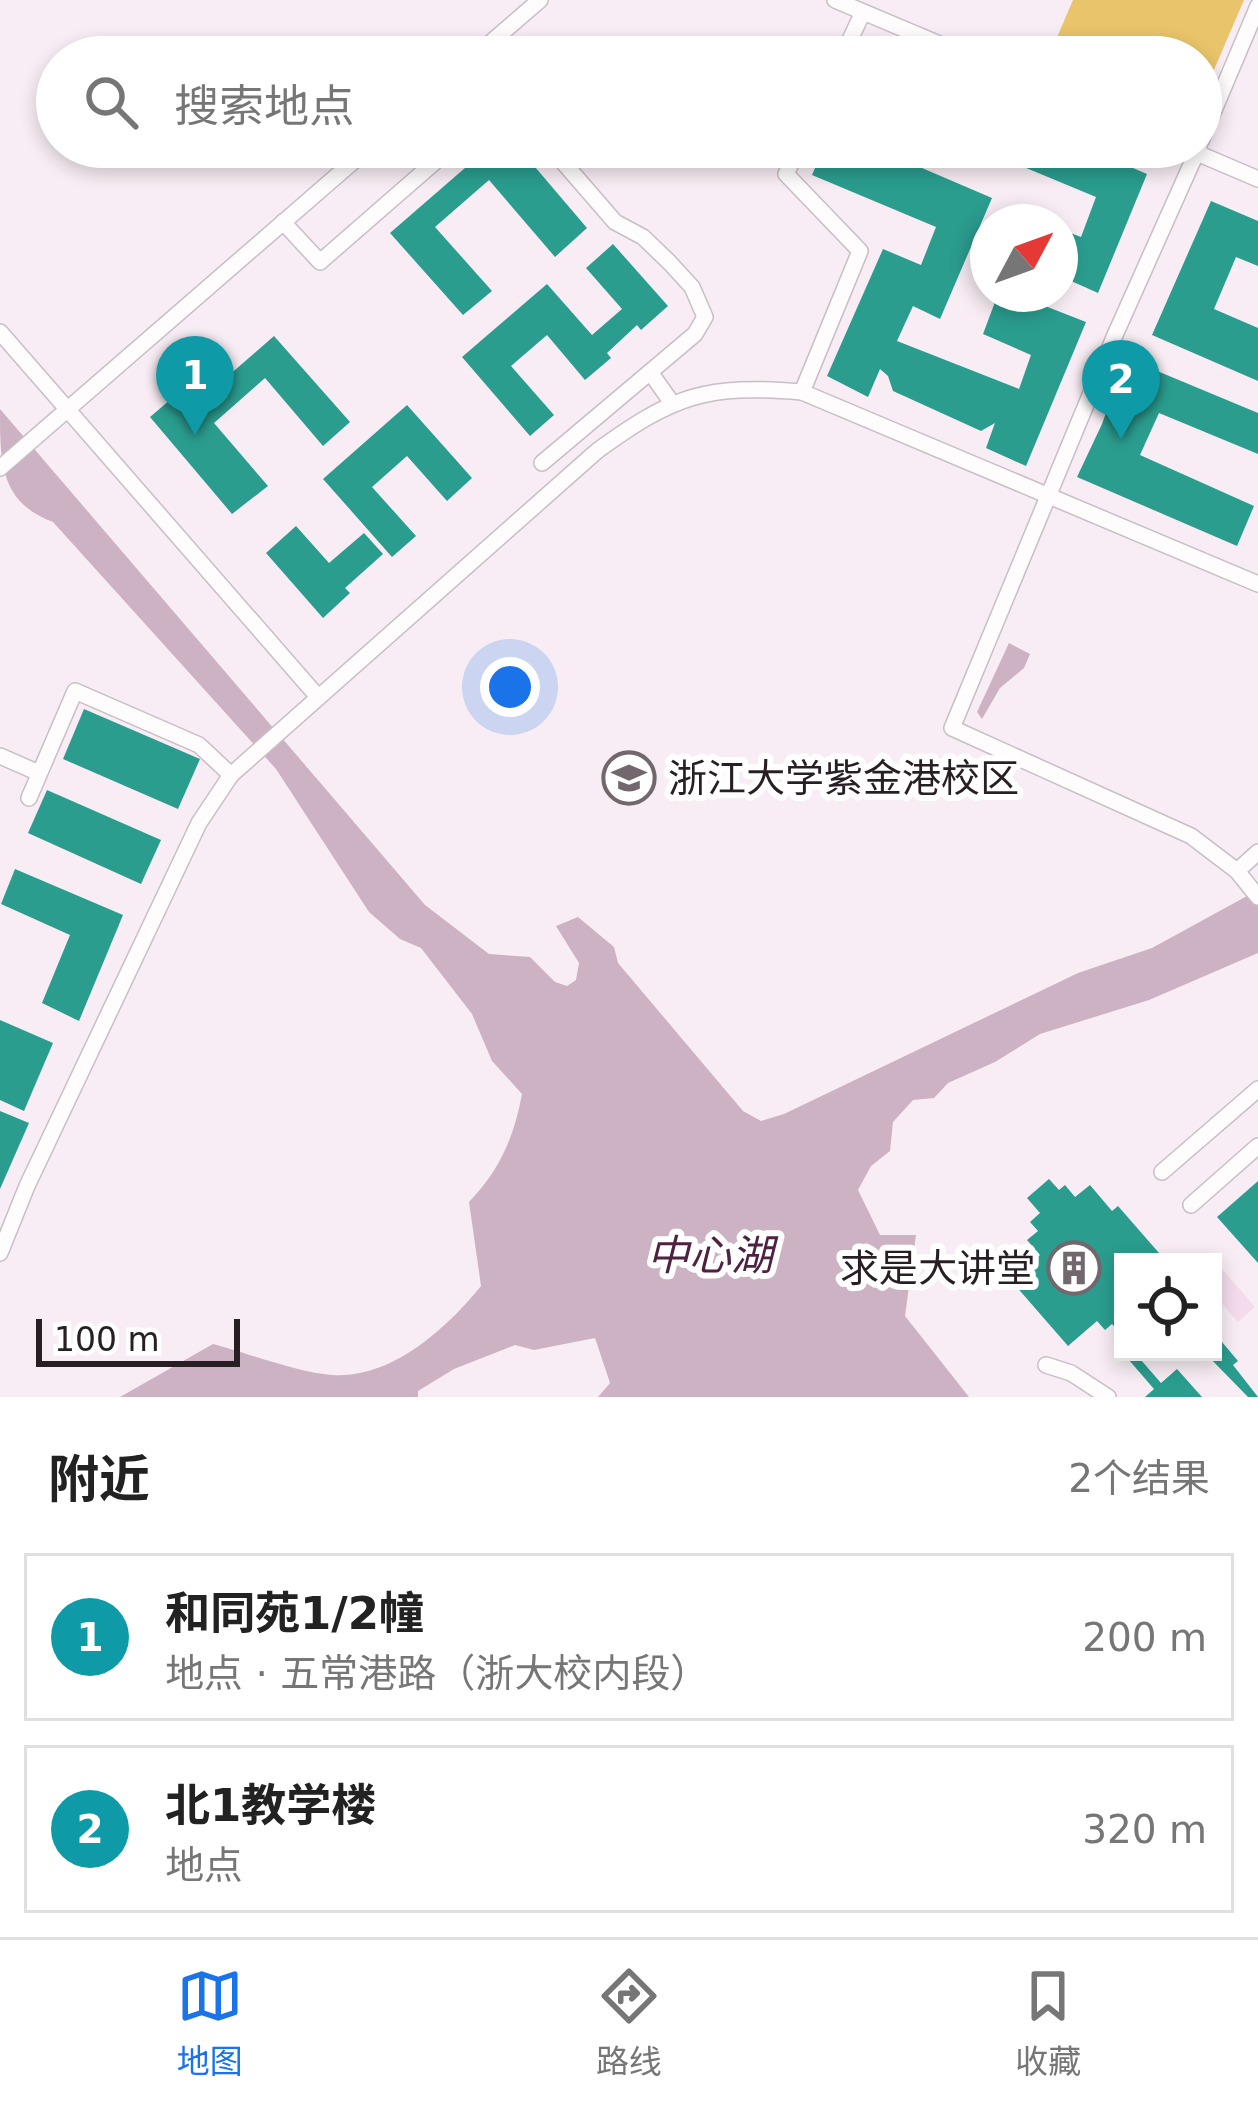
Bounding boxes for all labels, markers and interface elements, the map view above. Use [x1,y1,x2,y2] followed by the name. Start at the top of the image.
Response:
[36,36,1222,168] search box
[78,69,144,135] icon: search
[174,80,354,133] text: 搜索地点
[970,204,1078,312] north arrow
[156,336,234,435] pin: 1
[1082,340,1160,439] pin: 2
[480,657,540,717] your location
[601,750,657,806] school or university icon: 浙江大学紫金港校区
[668,756,1019,801] place label: 浙江大学紫金港校区
[647,1231,779,1280] water label: 中心湖
[1046,1240,1102,1296] building icon: 求是大讲堂
[840,1246,1035,1291] place label: 求是大讲堂
[1114,1253,1222,1361] map controls
[1114,1253,1222,1361] button: locate
[36,1313,240,1366] scale bar
[54,1320,160,1359] text: 100 m
[48,1450,150,1509] text: 附近
[1068,1456,1210,1501] text: 2个结果
[165,1587,424,1640] text: 和同苑1/2幢
[76,1615,104,1660] text: 1
[1082,1615,1207,1660] text: 200 m
[165,1651,709,1696] text: 地点 · 五常港路（浙大校内段）
[165,1779,376,1832] text: 北1教学楼
[76,1807,104,1852] text: 2
[1082,1807,1207,1852] text: 320 m
[165,1843,243,1888] text: 地点
[177,1963,243,2083] tab: 地图
[596,1963,662,2083] tab: 路线
[1015,1963,1081,2083] tab: 收藏

